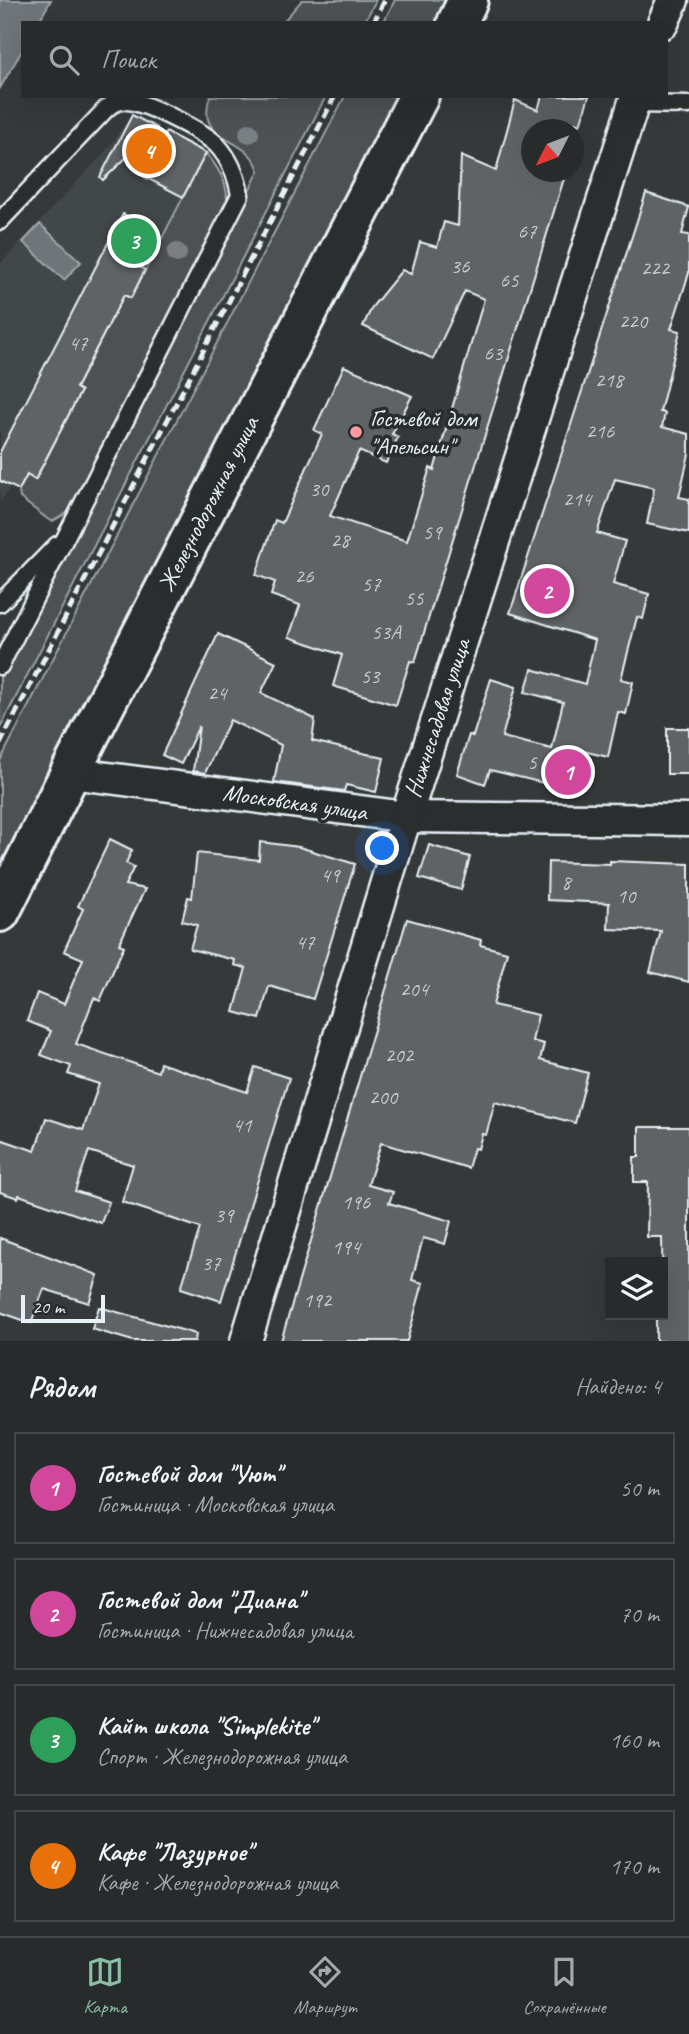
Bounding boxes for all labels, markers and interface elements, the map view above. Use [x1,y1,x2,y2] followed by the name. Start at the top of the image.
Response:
[21,21,668,98] search box
[45,41,83,79] icon: search
[101,43,156,76] text: Поиск
[521,119,584,182] north arrow
[126,125,172,177] pin: 4
[111,215,157,267] pin: 3
[518,218,538,244] house number: 67
[451,253,470,279] house number: 36
[641,255,671,281] house number: 222
[500,267,520,293] house number: 65
[619,308,649,334] house number: 220
[69,330,89,356] house number: 47
[484,340,504,366] house number: 63
[595,367,626,393] house number: 218
[370,403,479,461] place label: Гостевой дом "Апельсин"
[151,410,266,597] street label: Железнодорожная улица
[586,418,615,444] house number: 216
[348,424,364,440] marker: Гостевой дом "Апельсин"
[310,476,330,502] house number: 30
[563,486,594,512] house number: 214
[423,519,443,545] house number: 59
[331,527,352,553] house number: 28
[295,563,314,589] house number: 26
[524,565,570,617] pin: 2
[362,571,382,597] house number: 57
[405,585,425,611] house number: 55
[371,619,402,645] house number: 53А
[397,633,477,801] street label: Нижнесадовая улица
[361,663,381,689] house number: 53
[208,680,229,706] house number: 24
[545,746,591,798] pin: 1
[527,749,538,775] house number: 5
[221,777,371,827] street label: Московская улица
[365,831,399,865] your location
[321,862,341,888] house number: 49
[561,869,573,895] house number: 8
[617,883,637,909] house number: 10
[296,929,316,955] house number: 47
[400,976,431,1002] house number: 204
[385,1042,415,1068] house number: 202
[369,1084,399,1110] house number: 200
[233,1112,253,1138] house number: 41
[342,1189,371,1215] house number: 196
[215,1202,235,1228] house number: 39
[332,1234,363,1260] house number: 194
[202,1250,222,1276] house number: 37
[605,1257,668,1320] map controls
[605,1257,668,1320] button: layers
[303,1287,333,1313] house number: 192
[21,1292,105,1324] scale bar
[32,1295,64,1319] text: 20 m
[28,1368,95,1406] text: Рядом
[575,1372,661,1401] text: Найдено: 4
[97,1457,281,1490] text: Гостевой дом "Уют"
[48,1474,58,1503] text: 1
[620,1474,659,1503] text: 50 m
[97,1490,334,1519] text: Гостиница · Московская улица
[97,1583,303,1616] text: Гостевой дом "Диана"
[48,1600,58,1629] text: 2
[620,1600,659,1629] text: 70 m
[97,1616,353,1645] text: Гостиница · Нижнесадовая улица
[97,1709,315,1742] text: Кайт школа "Simplekite"
[48,1726,58,1755] text: 3
[610,1726,659,1755] text: 160 m
[97,1742,347,1771] text: Спорт · Железнодорожная улица
[97,1835,252,1868] text: Кафе "Лазурное"
[48,1852,58,1881] text: 4
[610,1852,659,1881] text: 170 m
[97,1868,338,1897] text: Кафе · Железнодорожная улица
[83,1953,127,2019] tab: Карта
[294,1953,356,2019] tab: Маршрут
[523,1953,606,2019] tab: Сохранённые

